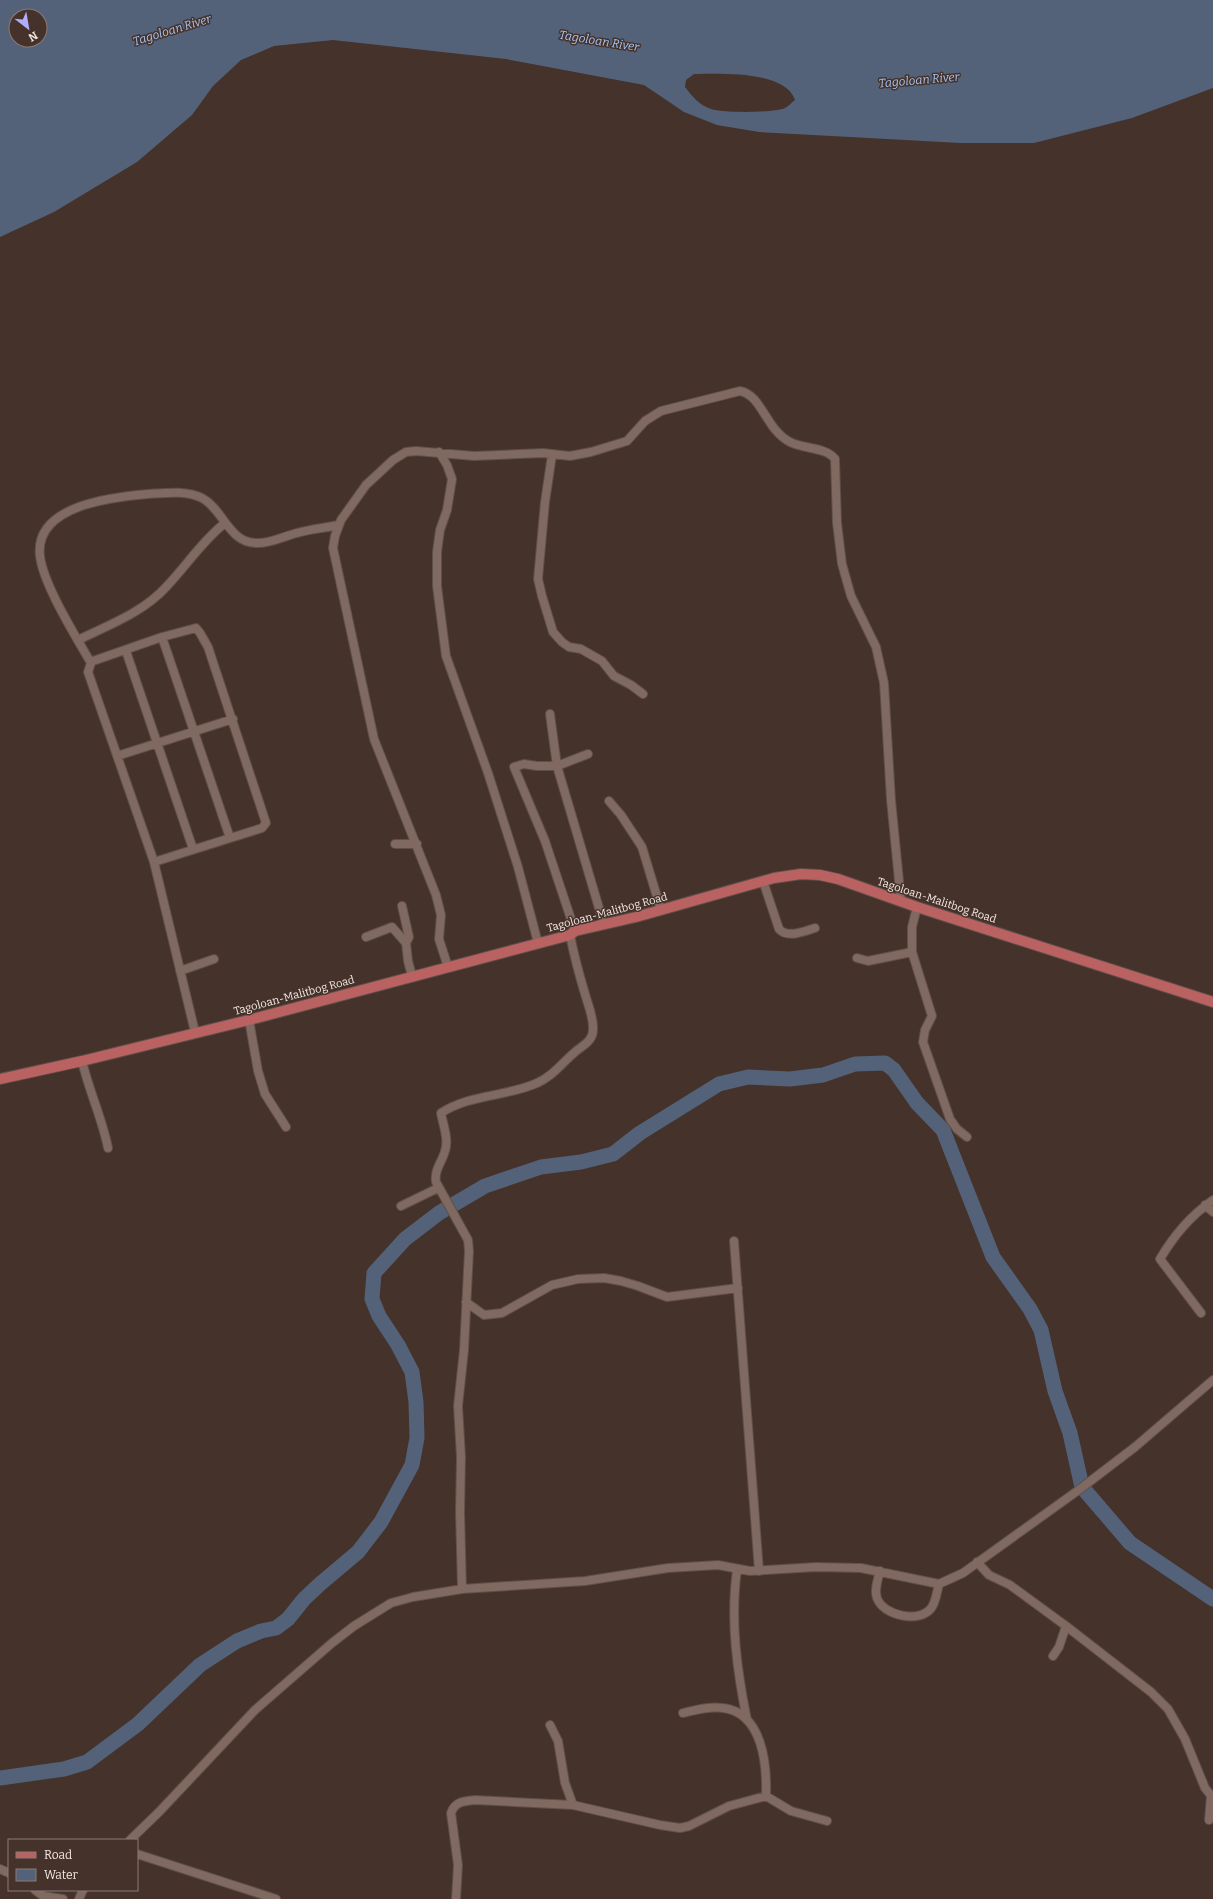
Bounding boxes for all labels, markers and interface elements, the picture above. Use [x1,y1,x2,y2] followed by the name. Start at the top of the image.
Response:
[8,8,48,48] north arrow
[131,11,214,49] water label: Tagoloan River
[25,28,40,44] text: N
[558,28,641,54] water label: Tagoloan River
[878,69,961,90] water label: Tagoloan River
[876,875,999,926] street label: Tagoloan-Malitbog Road
[545,890,669,935] street label: Tagoloan-Malitbog Road
[232,973,356,1018] street label: Tagoloan-Malitbog Road
[8,1839,138,1891] legend
[44,1848,72,1862] text: Road
[44,1868,79,1882] text: Water

